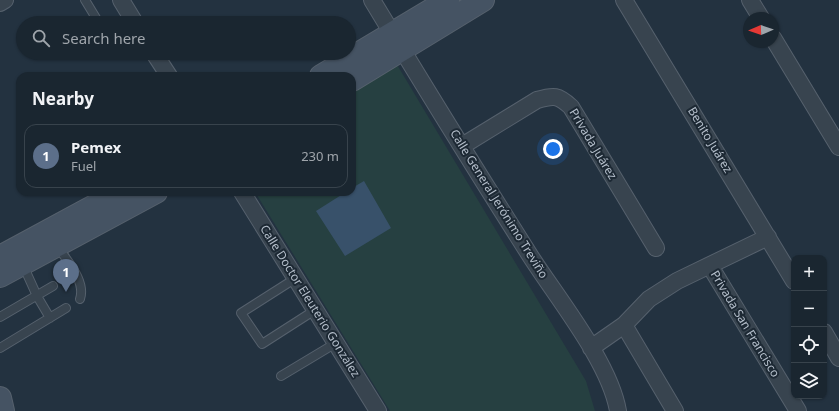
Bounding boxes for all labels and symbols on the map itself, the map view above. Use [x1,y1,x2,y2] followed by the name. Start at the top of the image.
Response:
[743,12,779,48] north arrow
[684,104,737,176] street label: Benito Juárez
[566,105,621,183] street label: Privada Juárez
[446,126,552,282] street label: Calle General Jerónimo Treviño
[543,139,563,159] your location
[256,221,365,380] street label: Calle Doctor Eleuterio González
[53,259,79,292] pin: 1
[707,267,784,380] street label: Privada San Francisco

